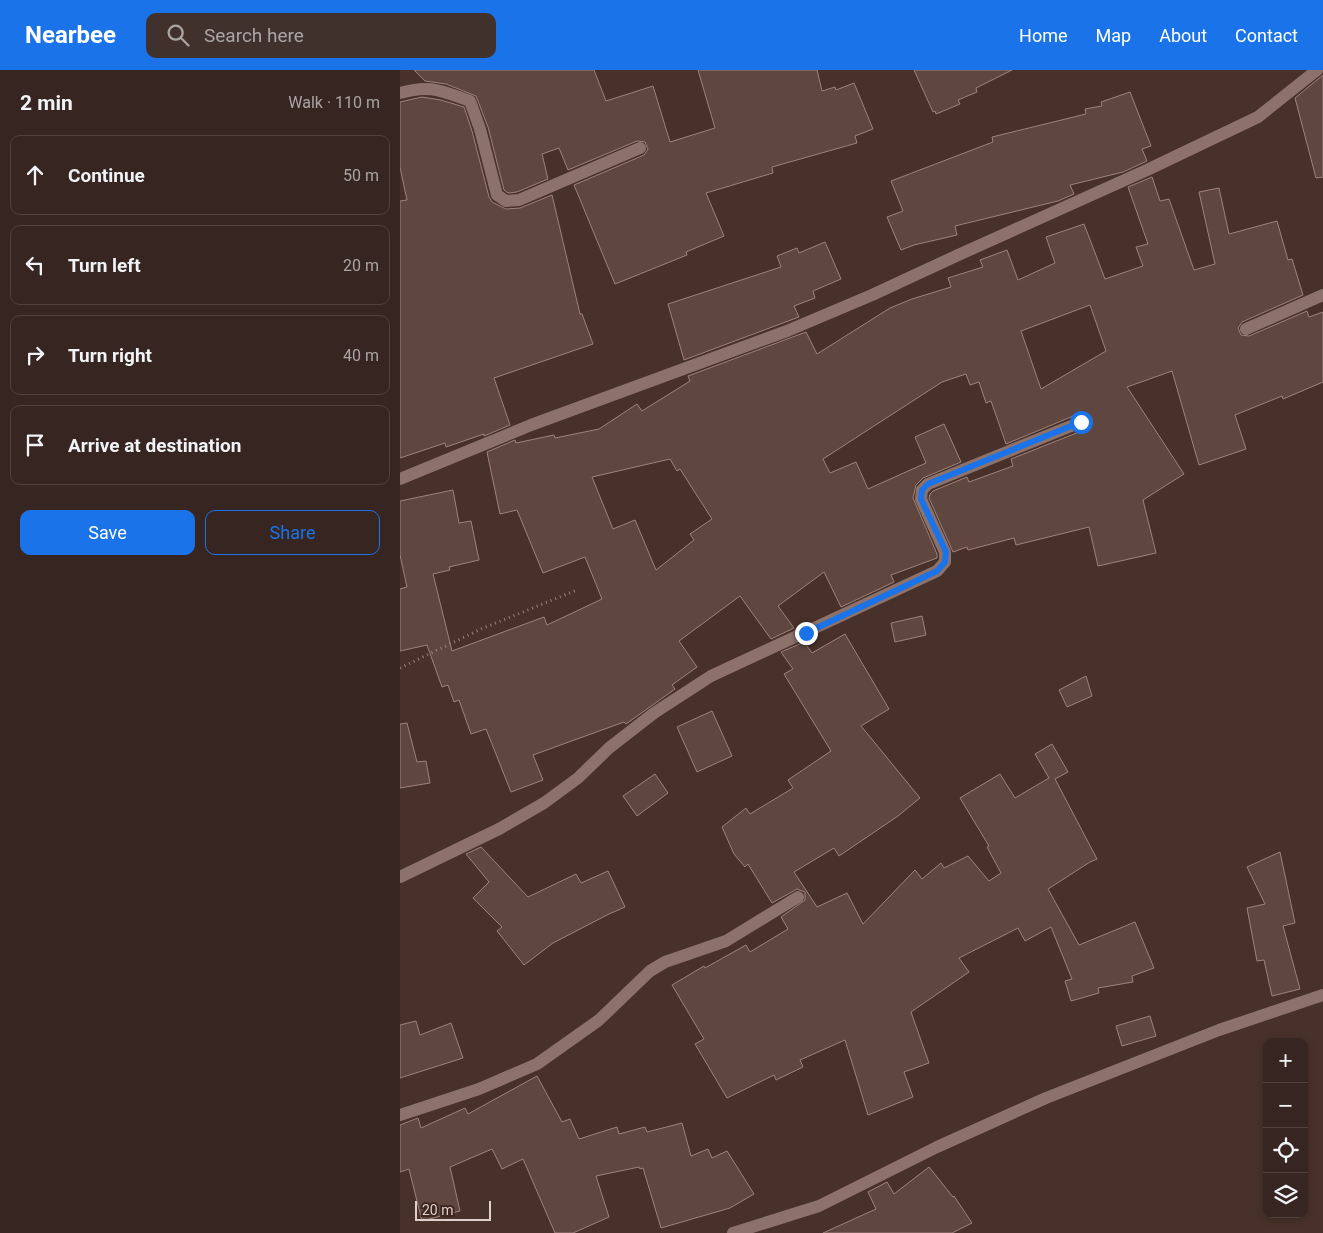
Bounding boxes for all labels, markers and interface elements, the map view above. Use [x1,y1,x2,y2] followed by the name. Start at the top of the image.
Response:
[146,13,496,58] search box
[25,21,116,49] text: Nearbee
[164,21,192,49] icon: search
[204,24,304,47] text: Search here
[1019,25,1068,46] text: Home
[1096,25,1131,46] text: Map
[1159,25,1207,46] text: About
[1235,25,1298,46] text: Contact
[20,91,73,115] text: 2 min
[288,93,380,112] text: Walk · 110 m
[21,161,49,189] icon: ahead
[68,164,145,187] text: Continue
[343,166,379,185] text: 50 m
[21,251,49,279] icon: left
[68,254,141,277] text: Turn left
[343,256,379,275] text: 20 m
[21,341,49,369] icon: right
[68,344,152,367] text: Turn right
[343,346,379,365] text: 40 m
[1070,411,1093,434] route start
[21,431,49,459] icon: arrive
[68,434,241,457] text: Arrive at destination
[20,510,195,555] button: Save
[205,510,380,555] button: Share
[795,622,818,645] route end
[1263,1038,1308,1218] map controls
[1263,1038,1308,1083] button: +
[1263,1083,1308,1128] button: −
[1263,1128,1308,1173] button: locate
[1263,1173,1308,1218] button: layers
[415,1198,491,1221] scale bar
[422,1202,454,1218] text: 20 m

